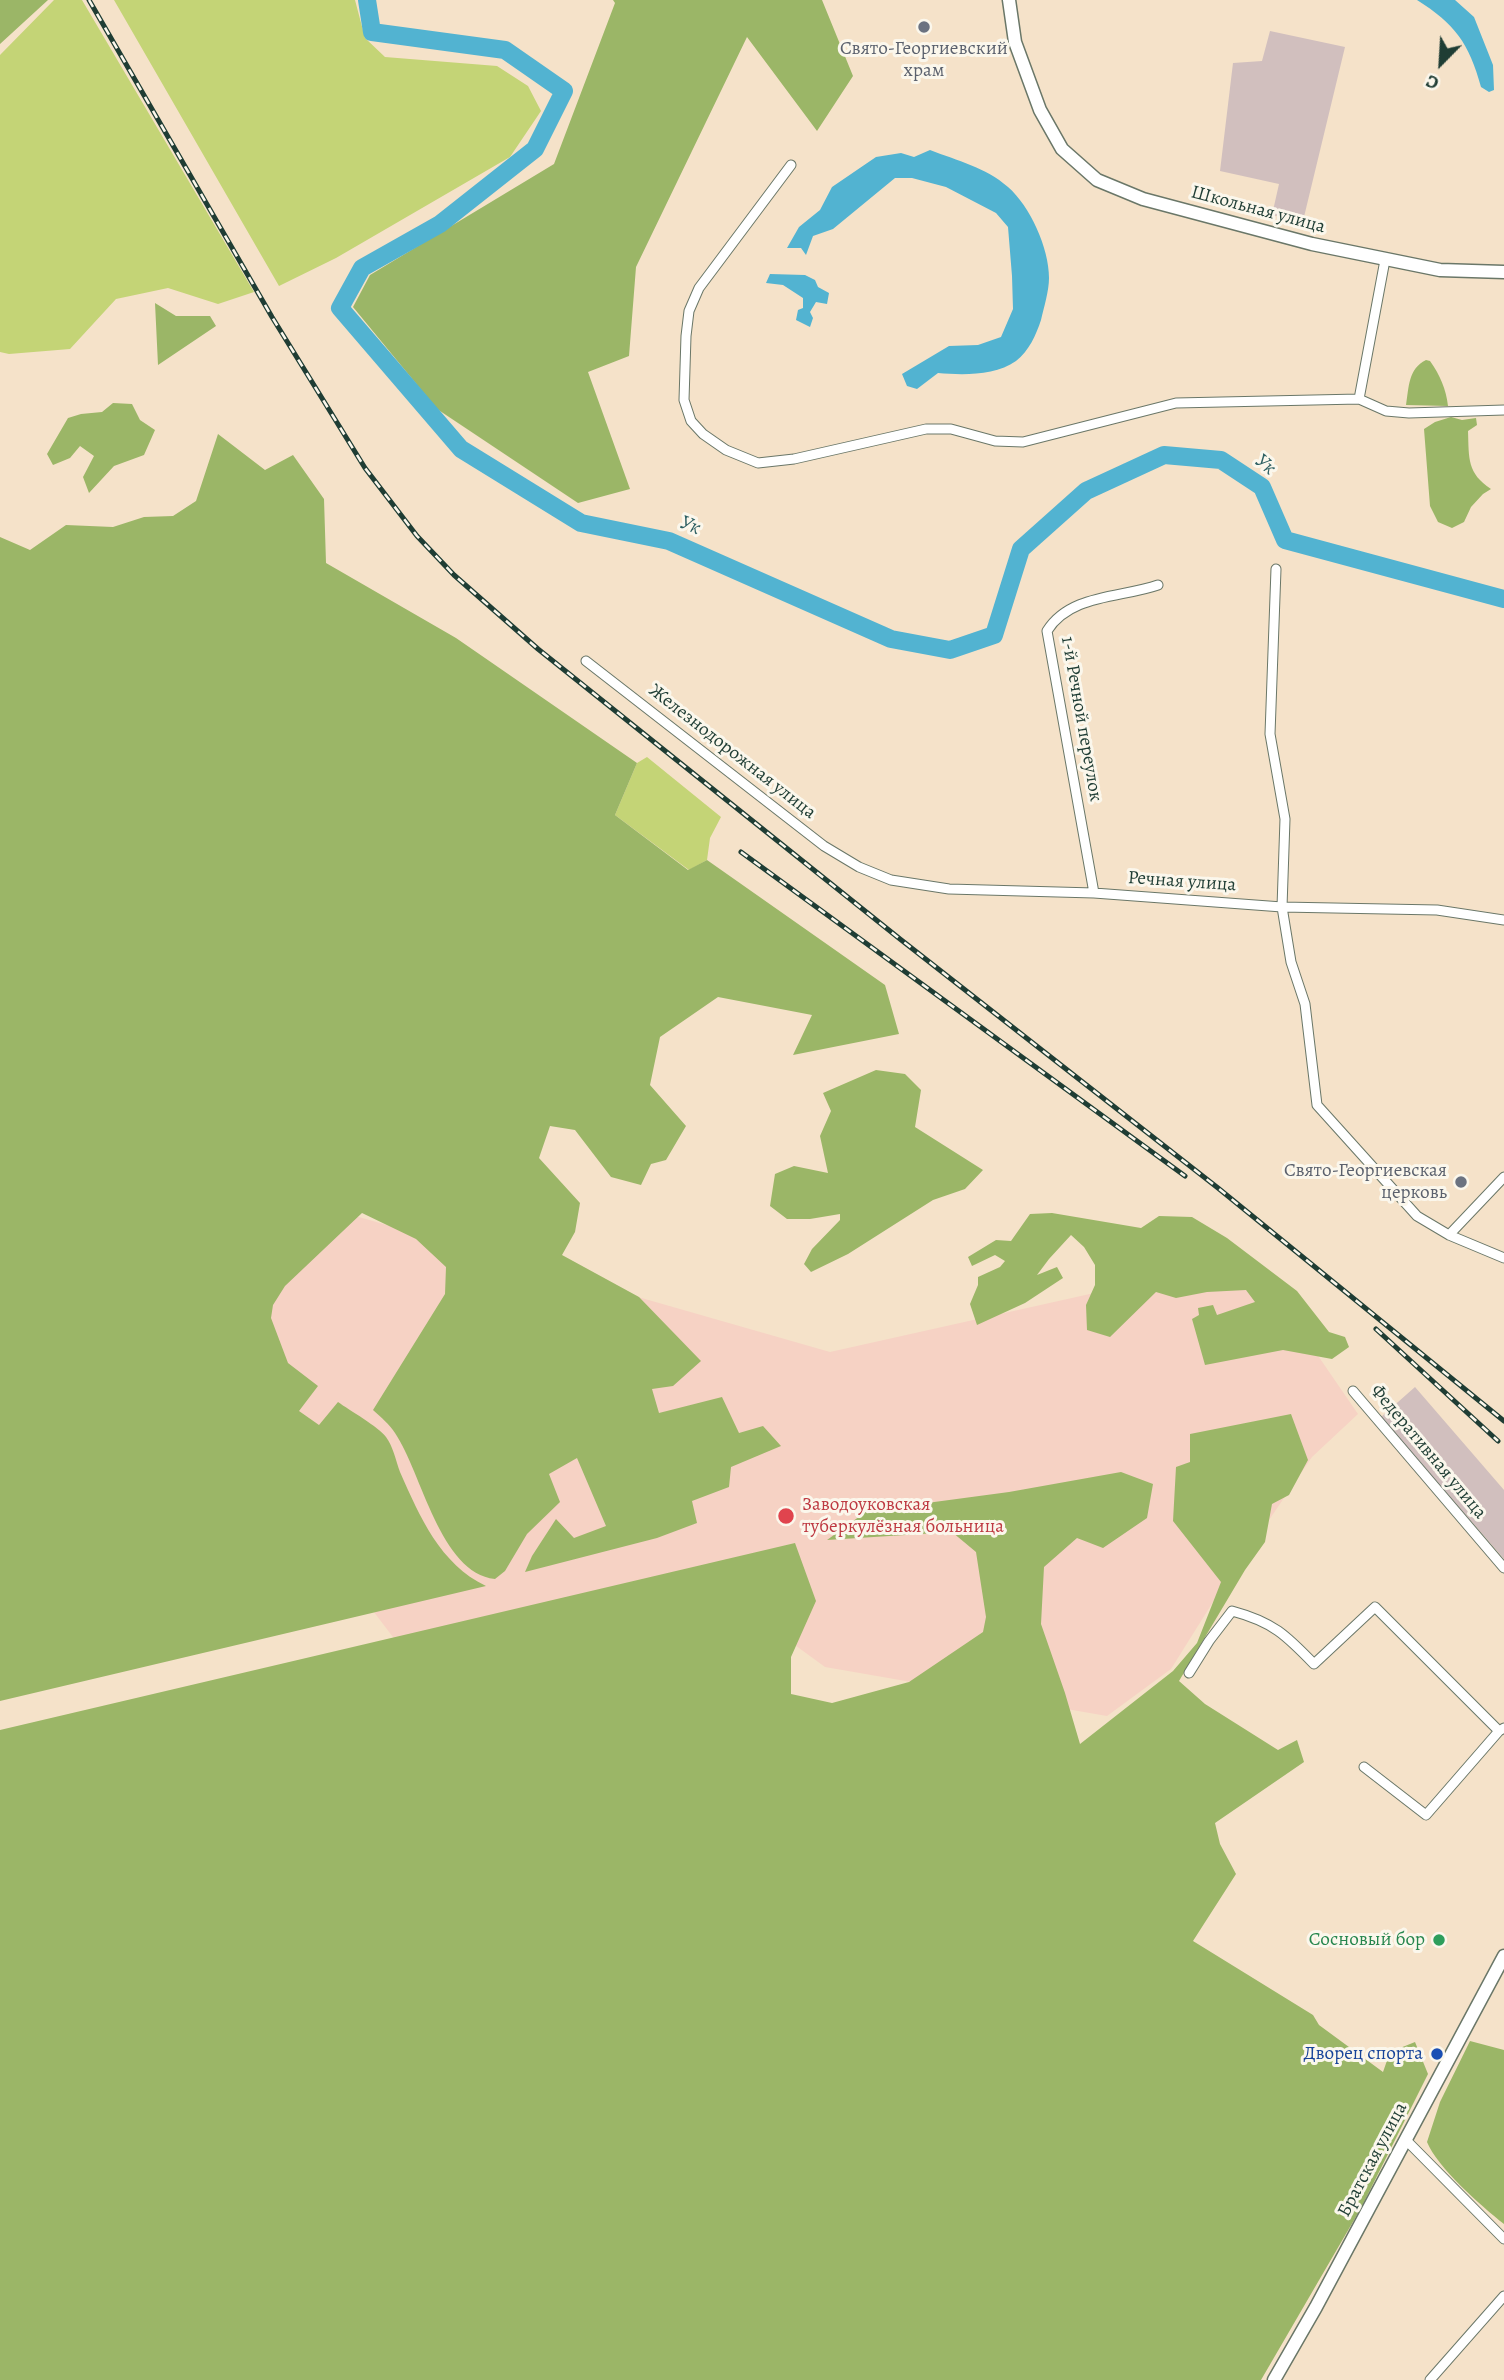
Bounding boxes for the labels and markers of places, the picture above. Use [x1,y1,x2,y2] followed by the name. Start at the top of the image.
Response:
[916,19,932,35] marker: Свято-Георгиевский храм
[840,38,1008,82] place label: Свято-Георгиевский храм
[1284,1160,1447,1204] place label: Свято-Георгиевская церковь
[1453,1174,1469,1190] marker: Свято-Георгиевская церковь
[802,1494,1004,1538] place label: Заводоуковская туберкулёзная больница
[776,1506,796,1526] marker: Заводоуковская туберкулёзная больница
[1309,1929,1425,1951] place label: Сосновый бор
[1431,1932,1447,1948] marker: Сосновый бор
[1303,2043,1423,2065] place label: Дворец спорта
[1429,2046,1445,2062] marker: Дворец спорта

